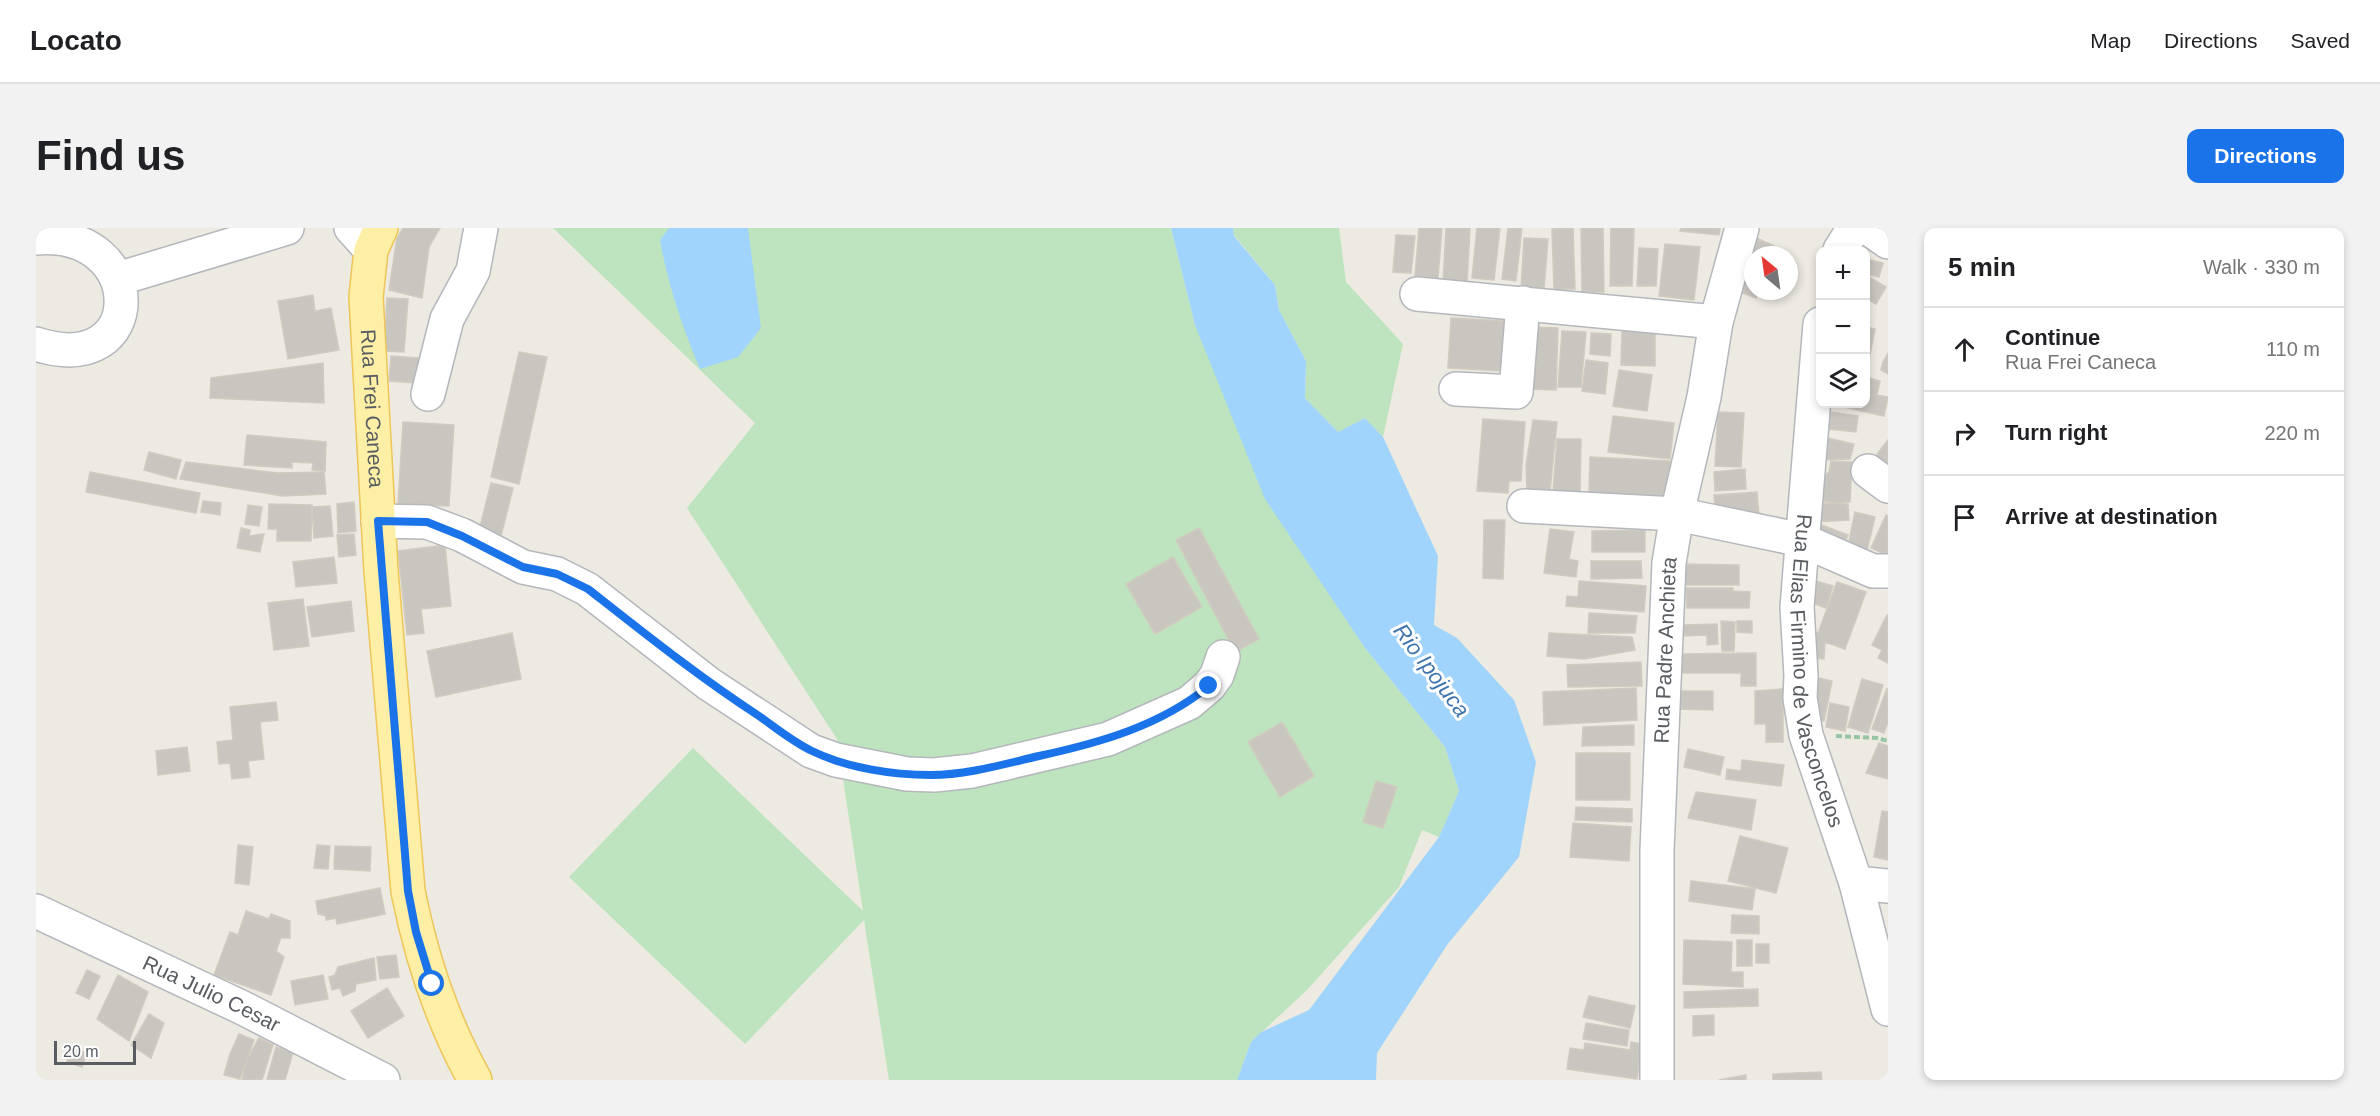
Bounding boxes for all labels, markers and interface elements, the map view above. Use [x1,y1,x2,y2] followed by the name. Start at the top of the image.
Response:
[30,25,122,56] text: Locato
[2090,29,2131,52] text: Map
[2164,29,2257,52] text: Directions
[2290,29,2350,52] text: Saved
[2187,129,2344,183] button: Directions
[36,132,185,179] text: Find us
[1744,246,1798,300] north arrow
[1816,246,1870,408] map controls
[1816,246,1870,300] button: +
[1948,252,2016,282] text: 5 min
[2203,256,2320,278] text: Walk · 330 m
[1816,300,1870,354] button: −
[2005,325,2100,350] text: Continue
[357,328,388,489] street label: Rua Frei Caneca
[1948,333,1981,366] icon: ahead
[2266,338,2320,360] text: 110 m
[2005,351,2156,373] text: Rua Frei Caneca
[1816,354,1870,408] button: layers
[1948,417,1981,450] icon: right
[2005,420,2107,445] text: Turn right
[2264,422,2320,444] text: 220 m
[1948,501,1981,534] icon: arrive
[2005,504,2218,529] text: Arrive at destination
[1786,513,1848,830] street label: Rua Elias Firmino de Vasconcelos
[1649,555,1681,744] street label: Rua Padre Anchieta
[1388,619,1475,722] water label: Rio Ipojuca
[1195,672,1221,698] route end
[139,951,284,1036] street label: Rua Julio Cesar
[418,970,444,996] route start
[54,1038,136,1066] scale bar
[63,1043,99,1060] text: 20 m

